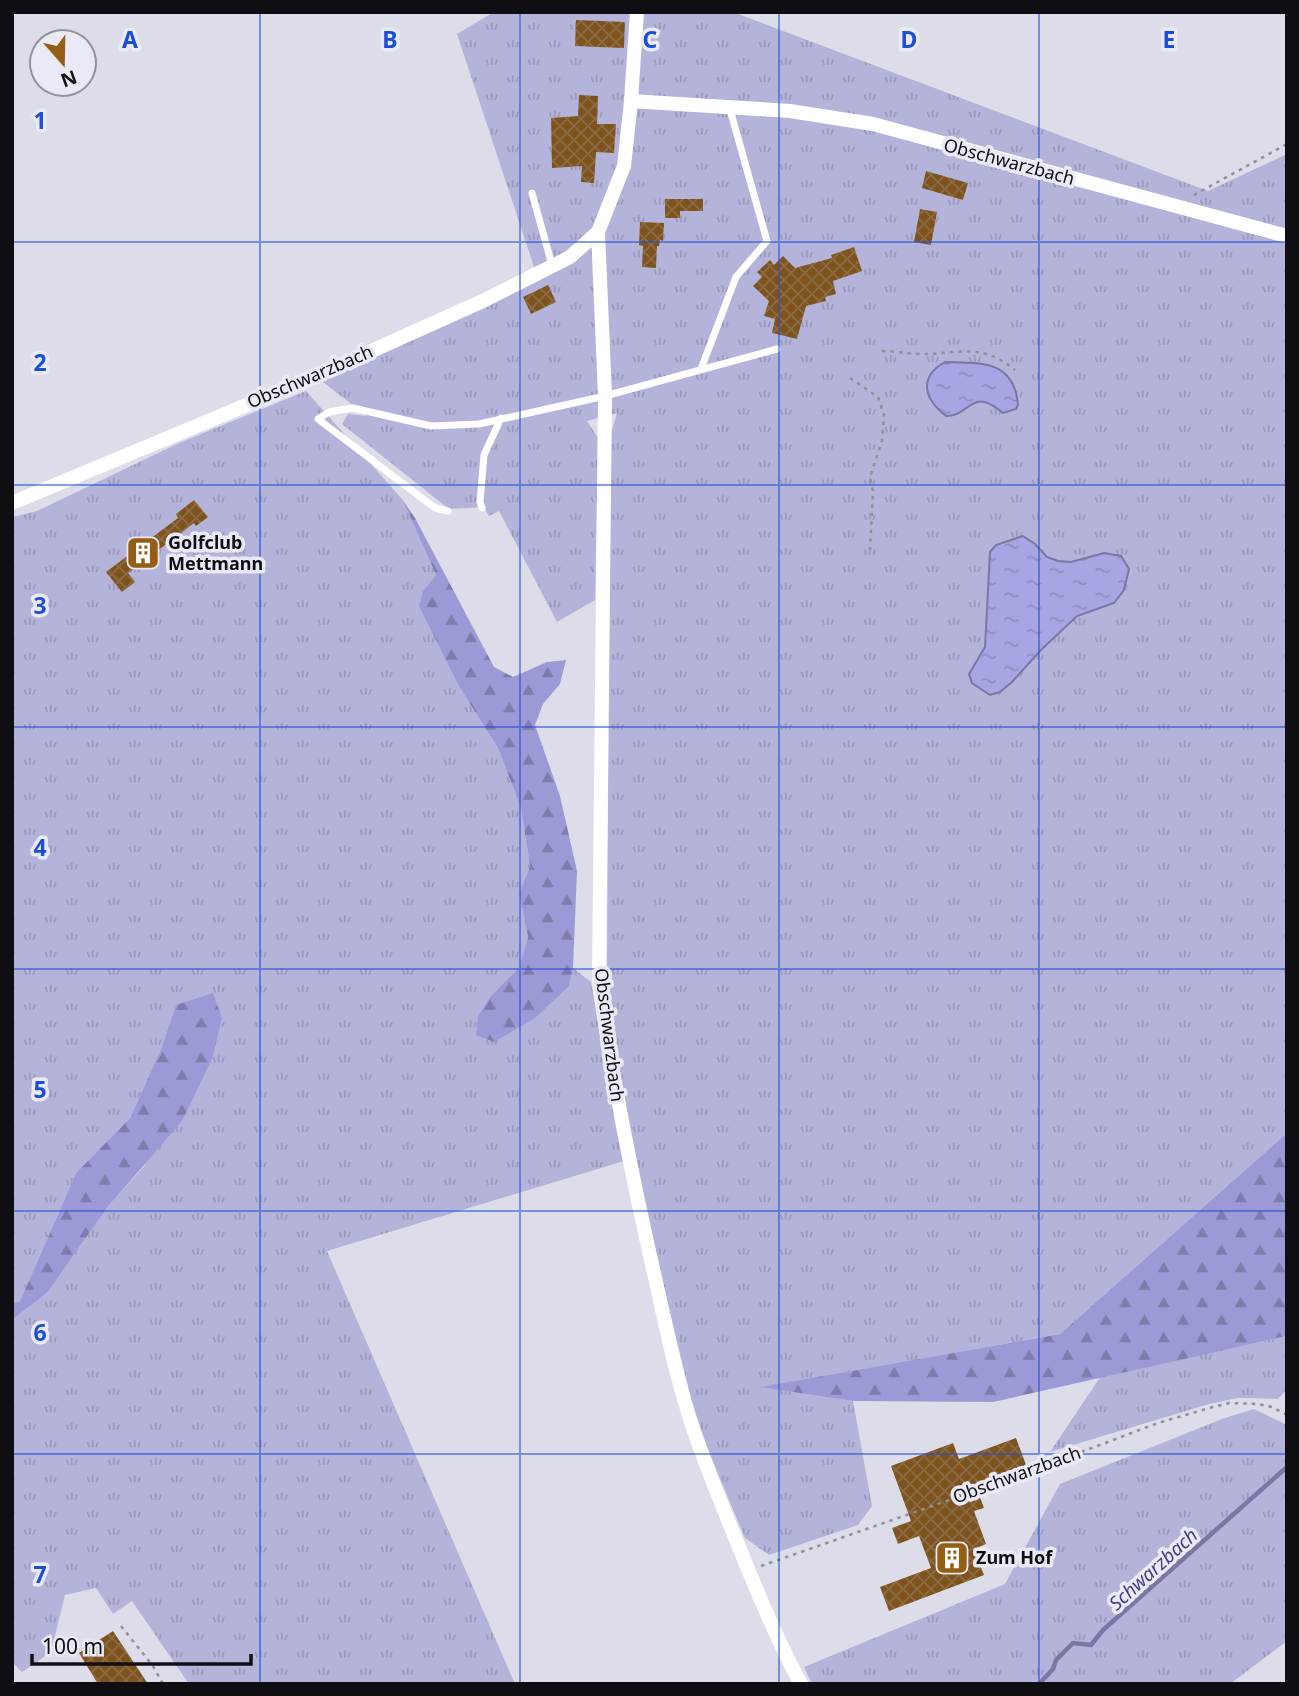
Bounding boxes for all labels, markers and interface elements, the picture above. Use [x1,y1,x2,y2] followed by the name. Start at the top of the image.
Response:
[122,23,138,55] text: A
[382,23,398,55] text: B
[643,23,658,55] text: C
[901,23,917,55] text: D
[1163,23,1175,55] text: E
[28,28,98,98] north arrow
[57,64,81,94] text: N
[33,104,47,136] text: 1
[941,132,1077,190] street label: Obschwarzbach
[243,339,376,413] street label: Obschwarzbach
[33,346,47,378] text: 2
[168,530,263,575] place label: Golfclub Mettmann
[124,534,162,572] building icon: Golfclub Mettmann
[33,589,47,621] text: 3
[33,831,47,863] text: 4
[590,967,630,1103] street label: Obschwarzbach
[33,1073,47,1105] text: 5
[33,1316,47,1348] text: 6
[949,1440,1084,1508] street label: Obschwarzbach
[1103,1522,1203,1616] water label: Schwarzbach
[933,1539,971,1577] building icon: Zum Hof
[976,1545,1053,1569] place label: Zum Hof
[33,1558,47,1590] text: 7
[32,1622,250,1666] scale bar
[42,1632,103,1660] text: 100 m

